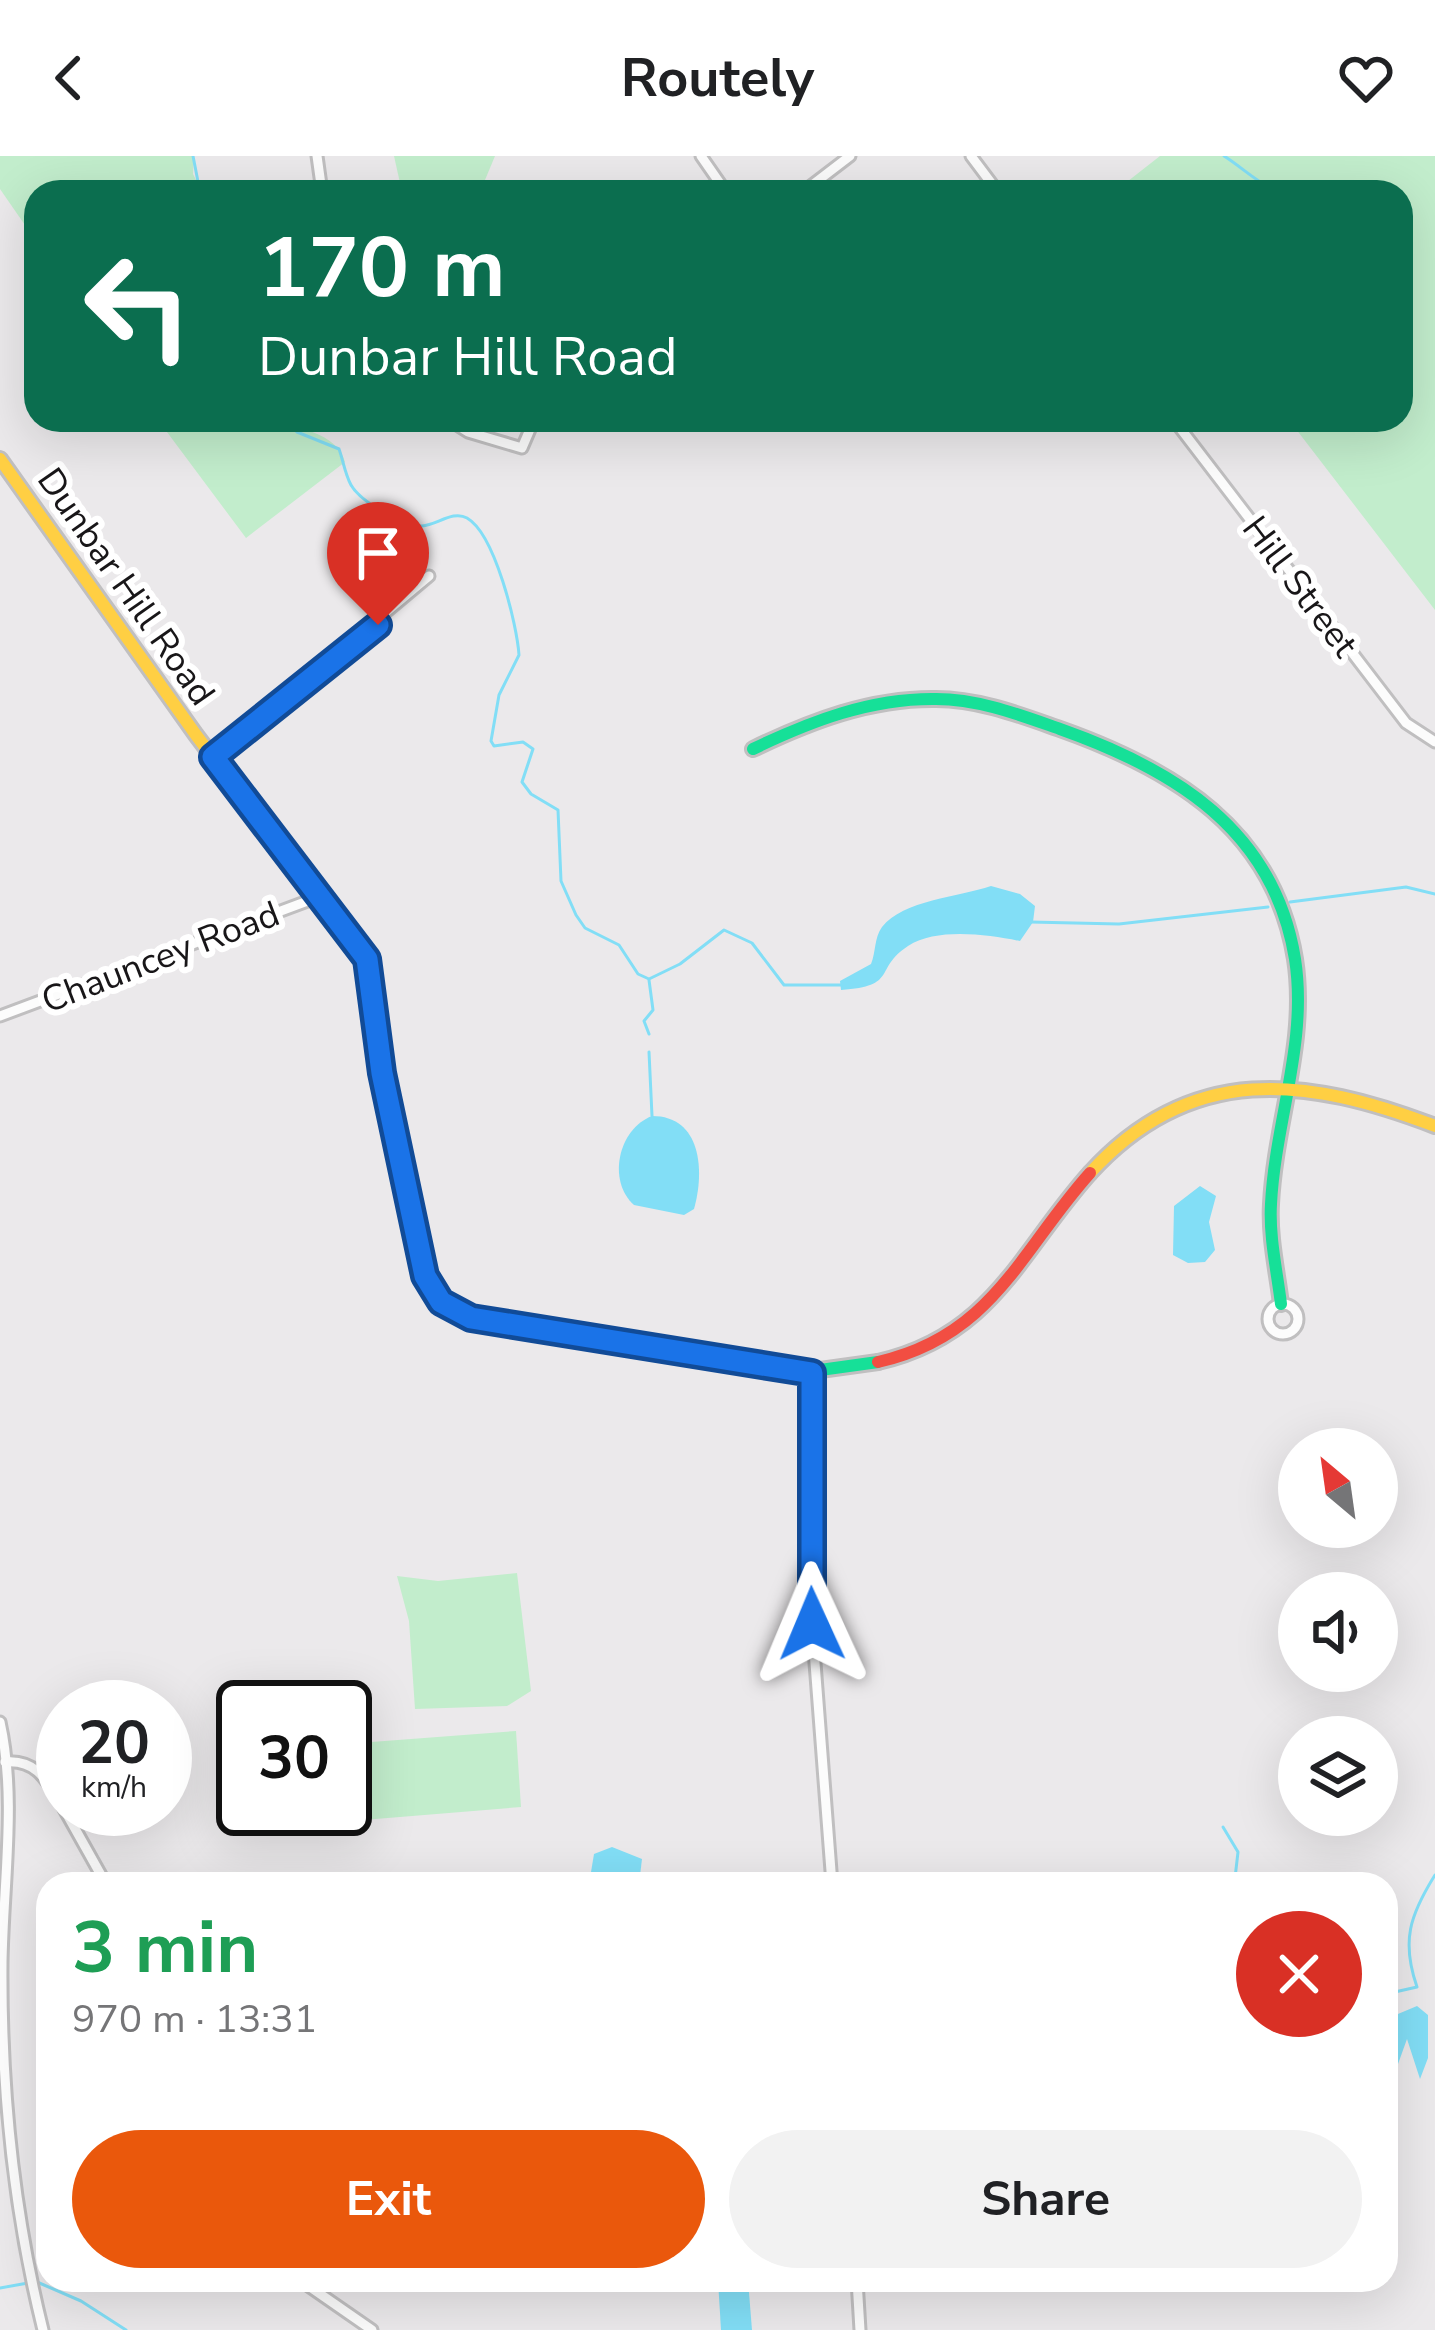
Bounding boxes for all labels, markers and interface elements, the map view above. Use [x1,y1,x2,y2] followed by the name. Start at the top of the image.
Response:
[621,41,814,115] text: Routely
[36,45,102,111] icon: back
[1333,45,1399,111] icon: heart
[258,211,506,326] text: 170 m
[60,228,216,384] icon: left
[258,320,677,394] text: Dunbar Hill Road
[26,458,226,715] street label: Dunbar Hill Road
[327,502,429,625] pin
[1231,506,1369,668] street label: Hill Street
[345,520,411,586] icon: arrive
[35,890,287,1025] street label: Chauncey Road
[1278,1428,1398,1548] north arrow
[1278,1428,1398,1836] map controls
[749,1561,875,1687] position arrow
[1278,1572,1398,1692] button: sound
[216,1680,372,1836] speed limit sign: 30
[78,1702,150,1784] text: 20
[1278,1716,1398,1836] button: layers
[81,1767,147,1808] text: km/h
[72,1899,258,1997] text: 3 min
[1236,1911,1362,2037] button: close
[72,1993,317,2046] text: 970 m · 13:31
[72,2130,705,2268] button: Exit
[729,2130,1362,2268] button: Share

